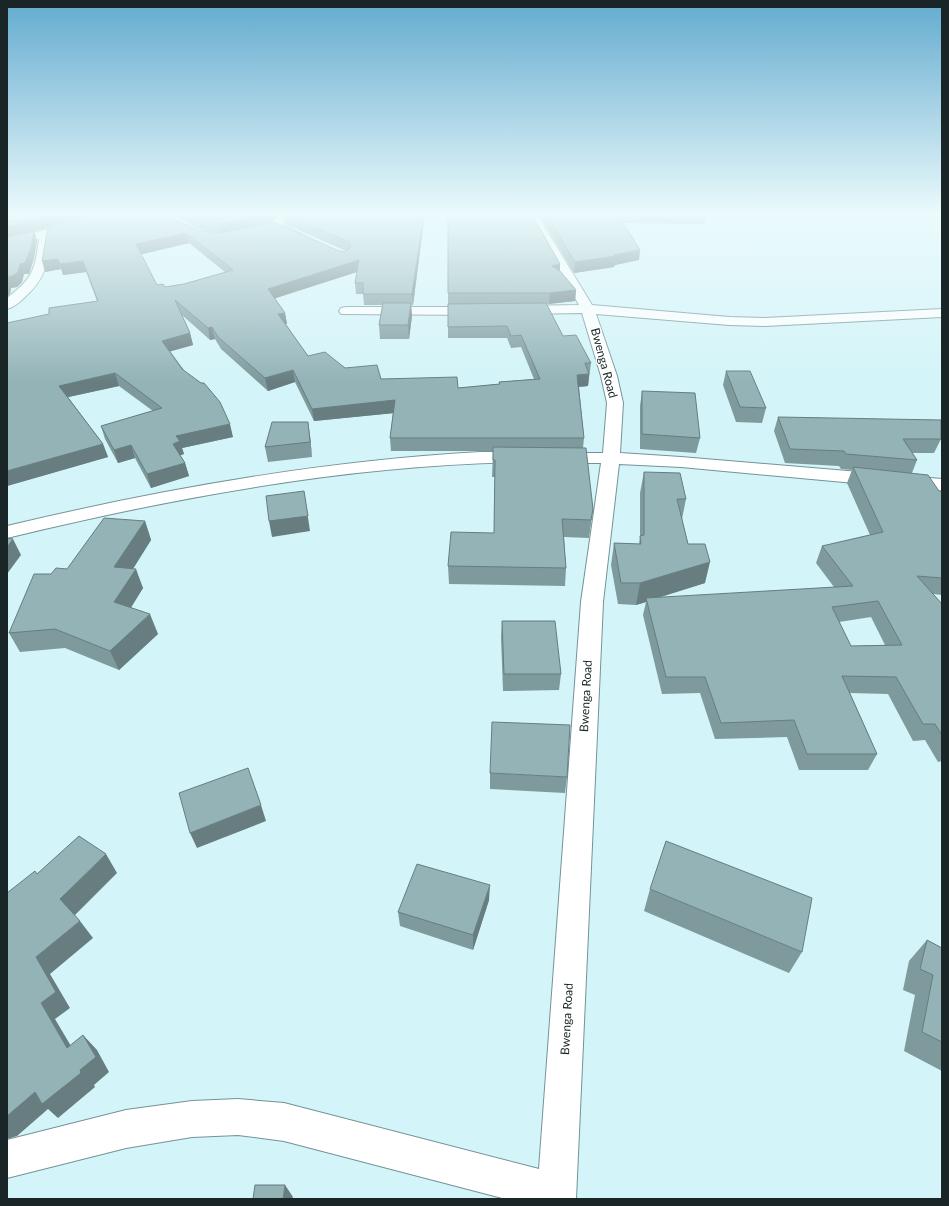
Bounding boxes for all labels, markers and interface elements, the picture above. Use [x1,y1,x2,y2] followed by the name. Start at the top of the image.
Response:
[588,326,621,400] street label: Bwenga Road
[576,660,595,732] street label: Bwenga Road
[557,983,576,1055] street label: Bwenga Road

